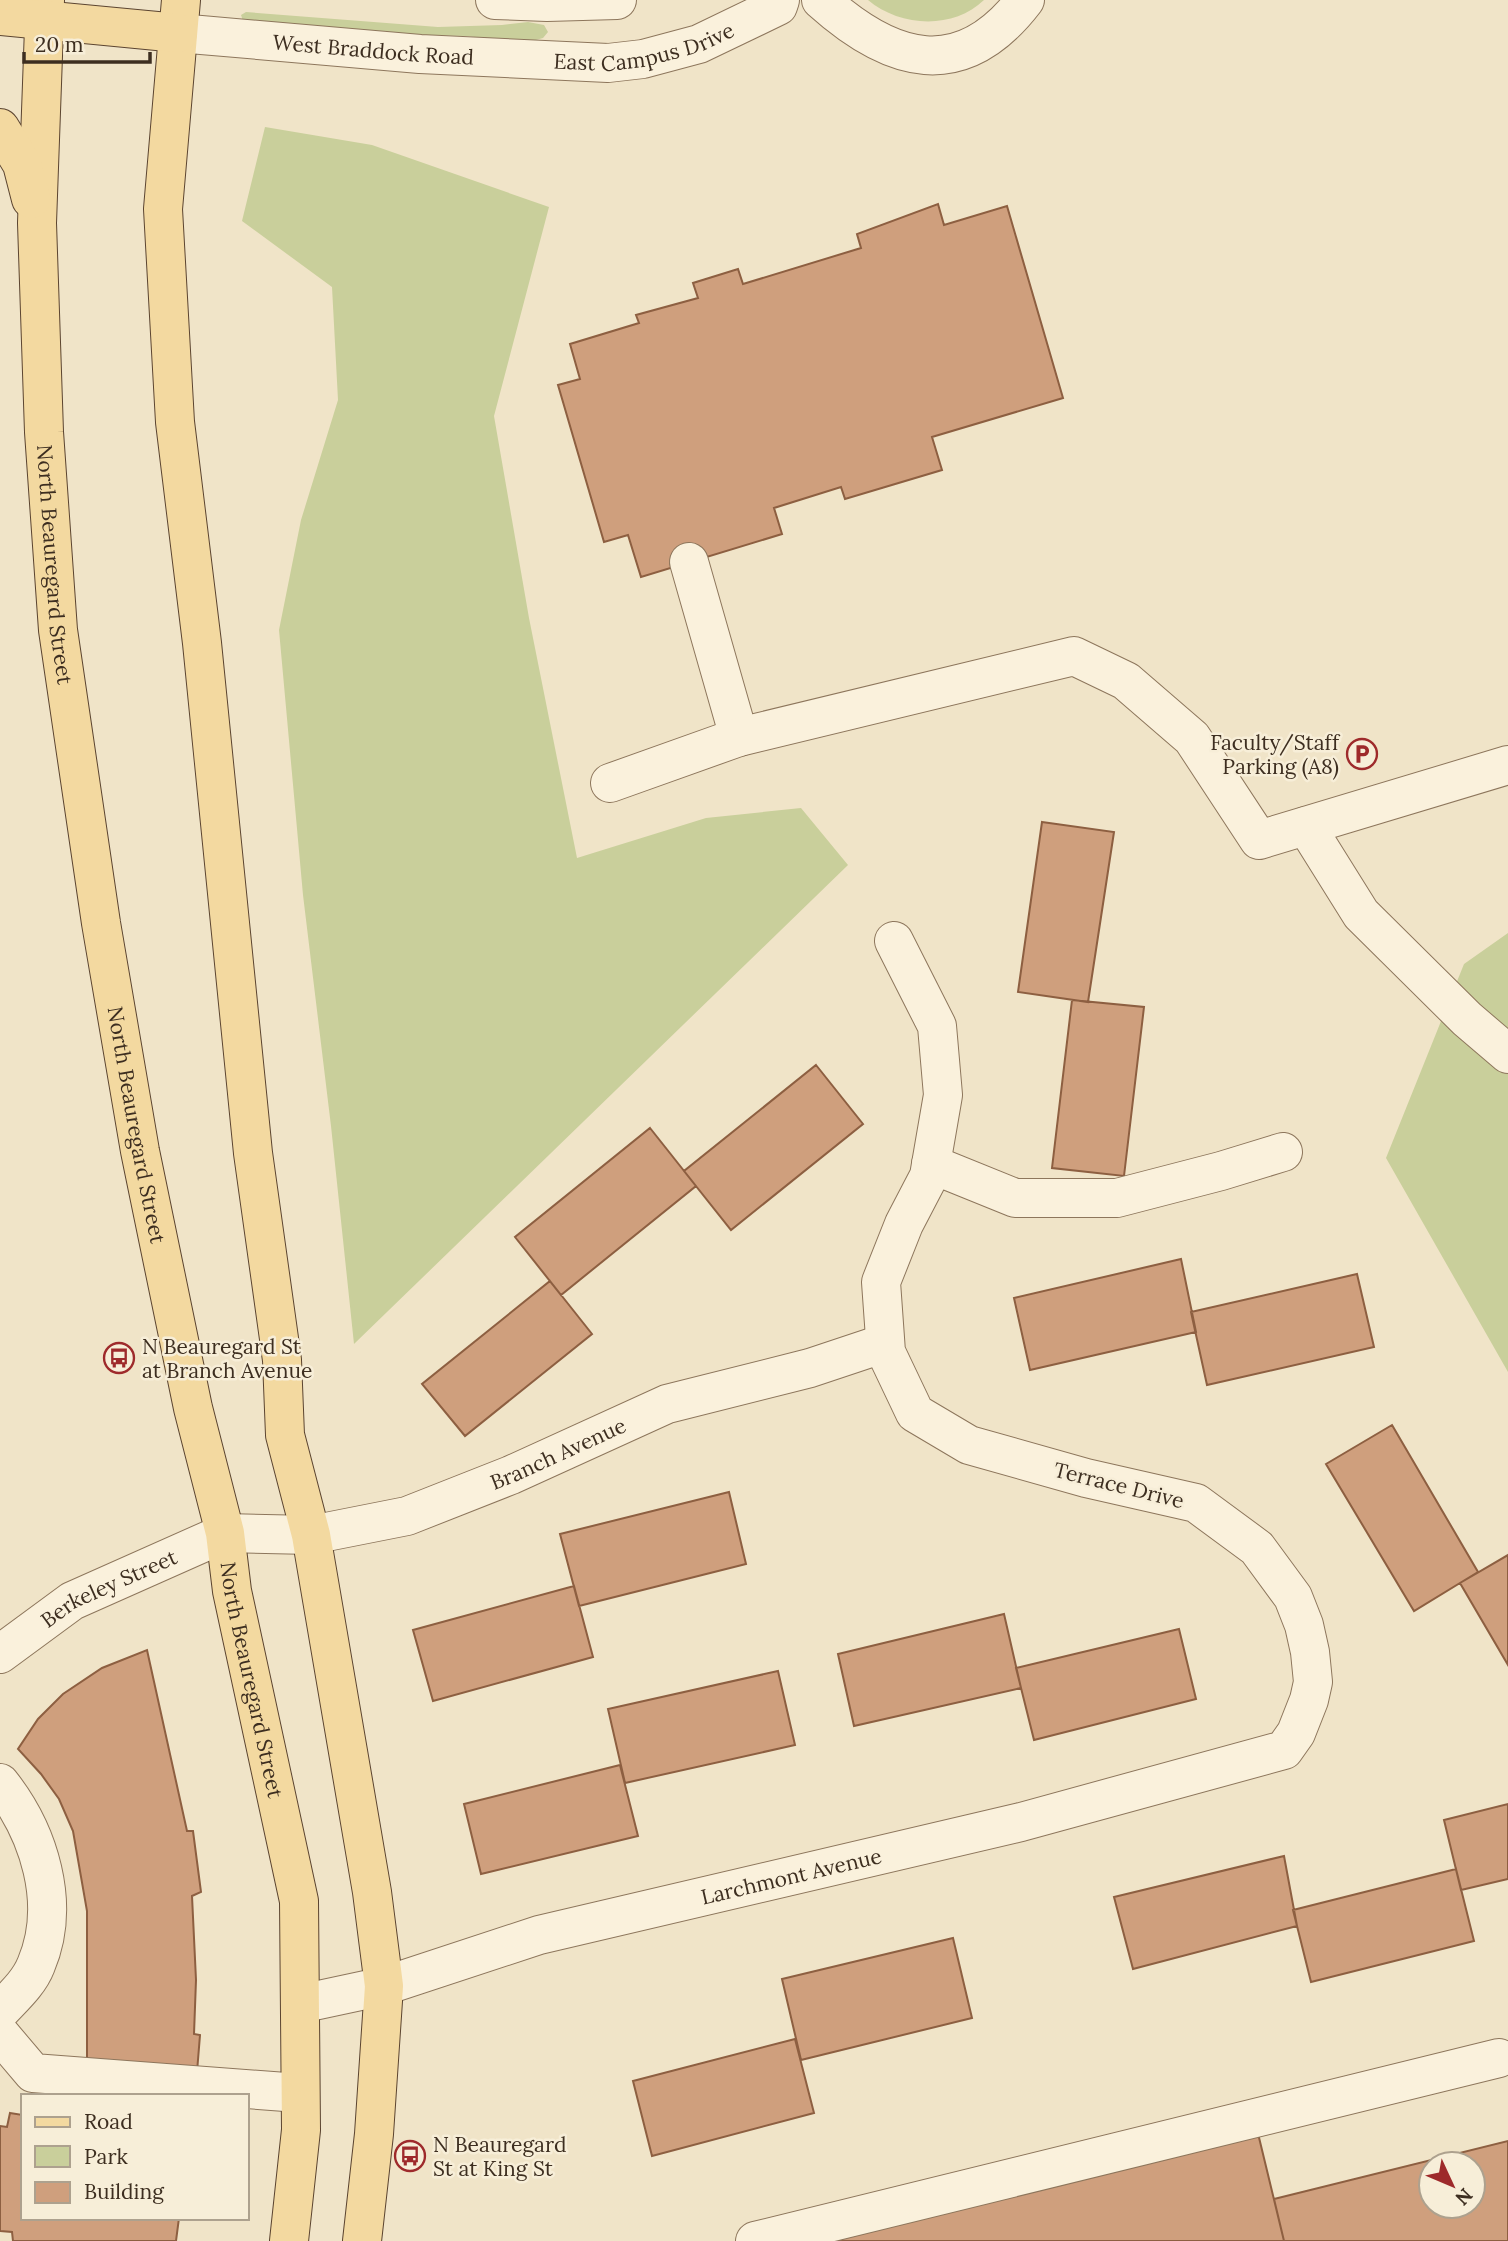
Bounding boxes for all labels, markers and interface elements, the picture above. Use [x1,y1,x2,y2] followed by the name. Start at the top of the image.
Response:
[553,16,738,77] street label: East Campus Drive
[24,21,150,65] scale bar
[272,28,475,70] street label: West Braddock Road
[35,31,84,58] text: 20 m
[31,443,79,687] street label: North Beauregard Street
[1210,729,1341,780] place label: Faculty/Staff Parking (A8)
[1345,737,1379,771] parking icon: Faculty/Staff Parking (A8)
[102,1004,172,1247] street label: North Beauregard Street
[142,1333,312,1384] place label: N Beauregard St at Branch Avenue
[102,1341,136,1375] bus stop icon: N Beauregard St at Branch Avenue
[486,1411,630,1495] street label: Branch Avenue
[1051,1456,1187,1514] street label: Terrace Drive
[35,1542,182,1633] street label: Berkeley Street
[215,1560,290,1801] street label: North Beauregard Street
[698,1842,884,1910] street label: Larchmont Avenue
[21,2094,248,2220] legend
[84,2108,133,2135] text: Road
[433,2131,566,2182] place label: N Beauregard St at King St
[393,2139,427,2173] bus stop icon: N Beauregard St at King St
[84,2143,128,2170] text: Park
[1417,2150,1487,2220] north arrow
[84,2178,164,2205] text: Building
[1450,2183,1478,2211] text: N

